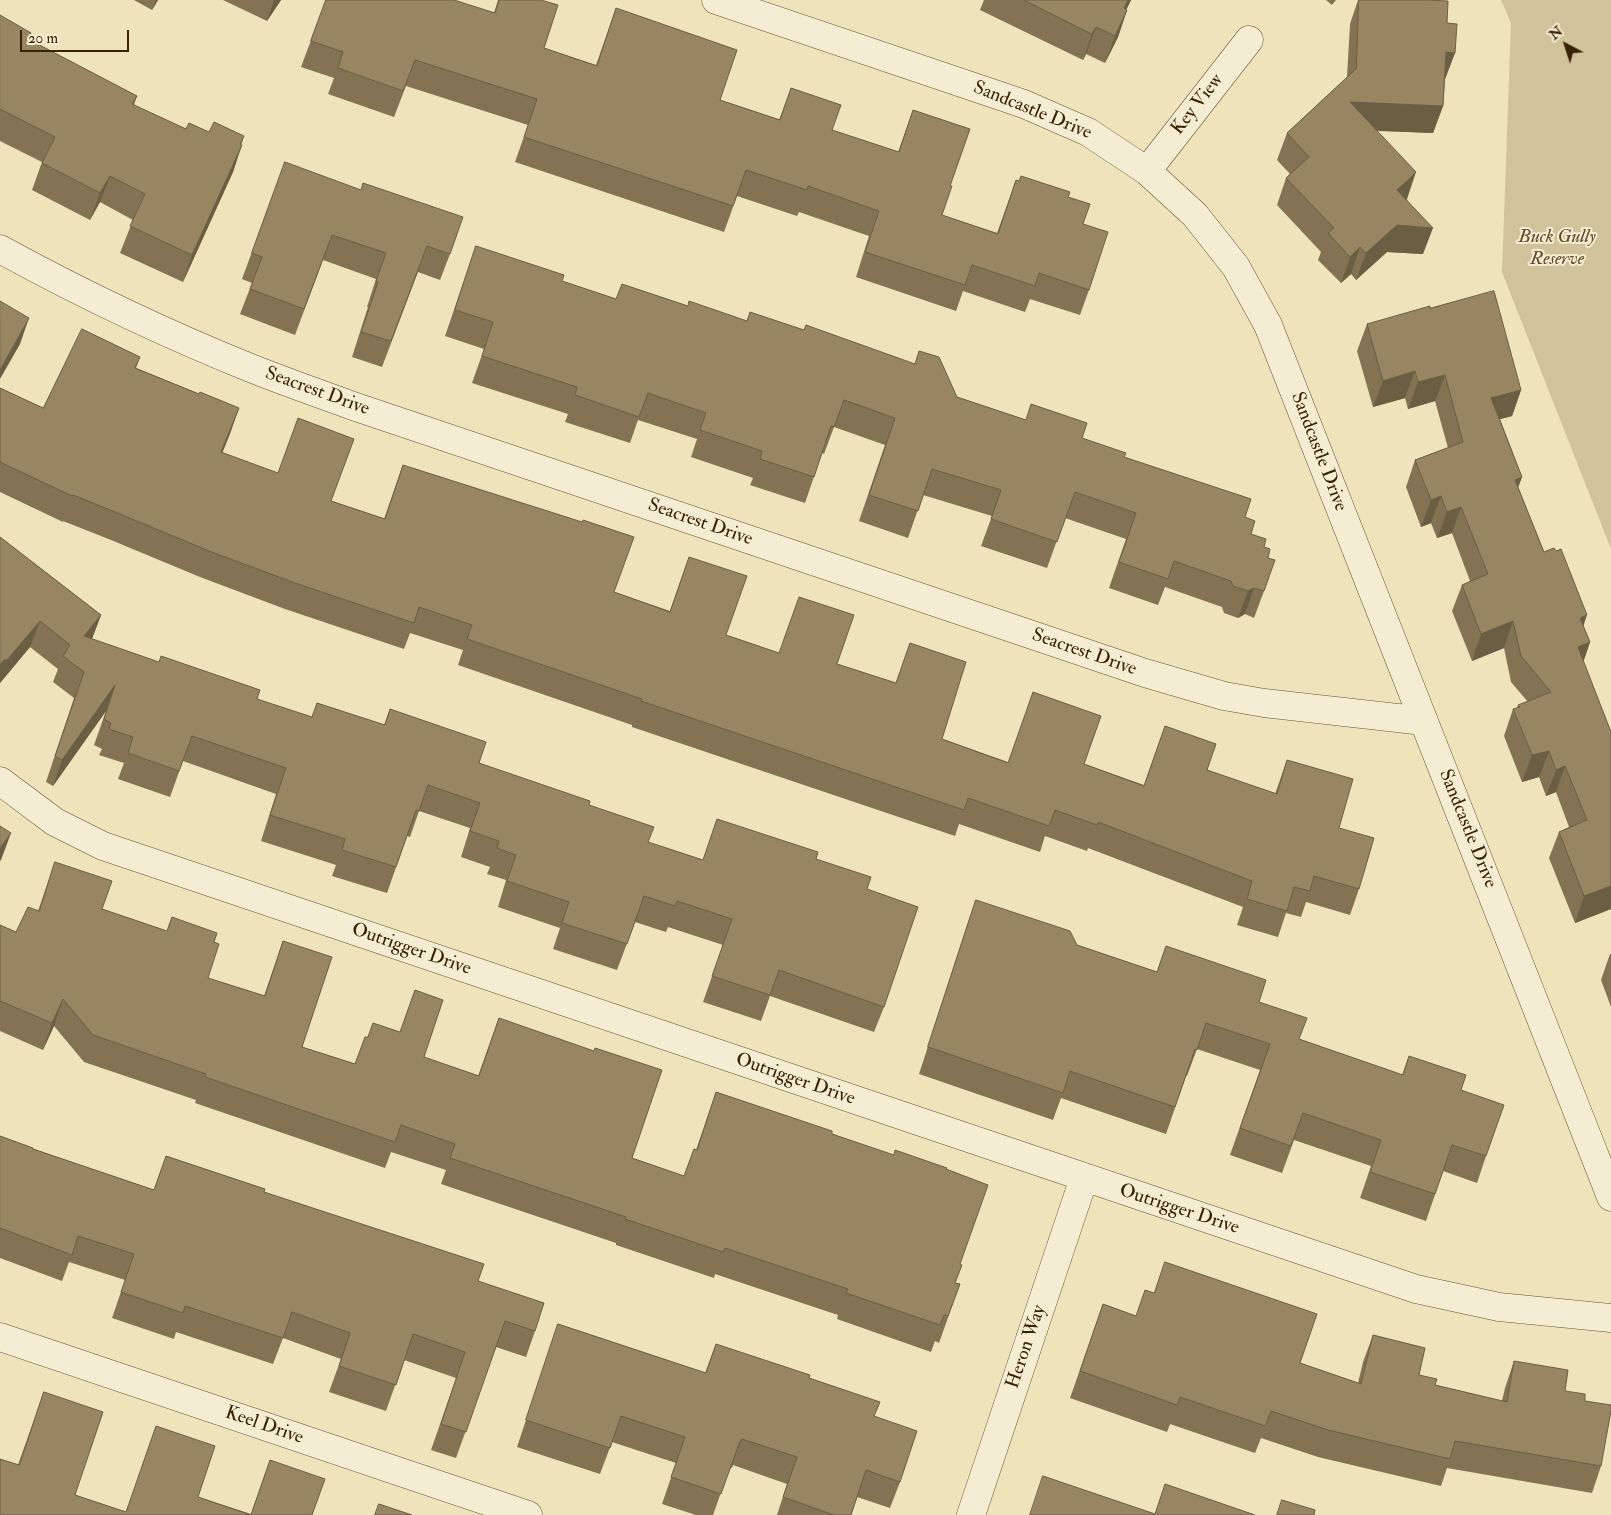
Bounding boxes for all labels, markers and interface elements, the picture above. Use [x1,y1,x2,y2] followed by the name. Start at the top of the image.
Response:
[22,20,131,52] scale bar
[1541,20,1591,70] north arrow
[1546,23,1566,44] text: N
[28,29,58,48] text: 20 m
[1167,70,1229,140] street label: Key View
[969,77,1095,145] street label: Sandcastle Drive
[1518,227,1596,271] park label: Buck Gully Reserve
[262,363,372,421] street label: Seacrest Drive
[1285,389,1351,515] street label: Sandcastle Drive
[645,494,755,552] street label: Seacrest Drive
[1029,624,1139,682] street label: Seacrest Drive
[1433,766,1501,892] street label: Sandcastle Drive
[348,919,474,981] street label: Outrigger Drive
[732,1049,858,1111] street label: Outrigger Drive
[1116,1180,1242,1240] street label: Outrigger Drive
[1002,1302,1052,1392] street label: Heron Way
[222,1402,306,1450] street label: Keel Drive

